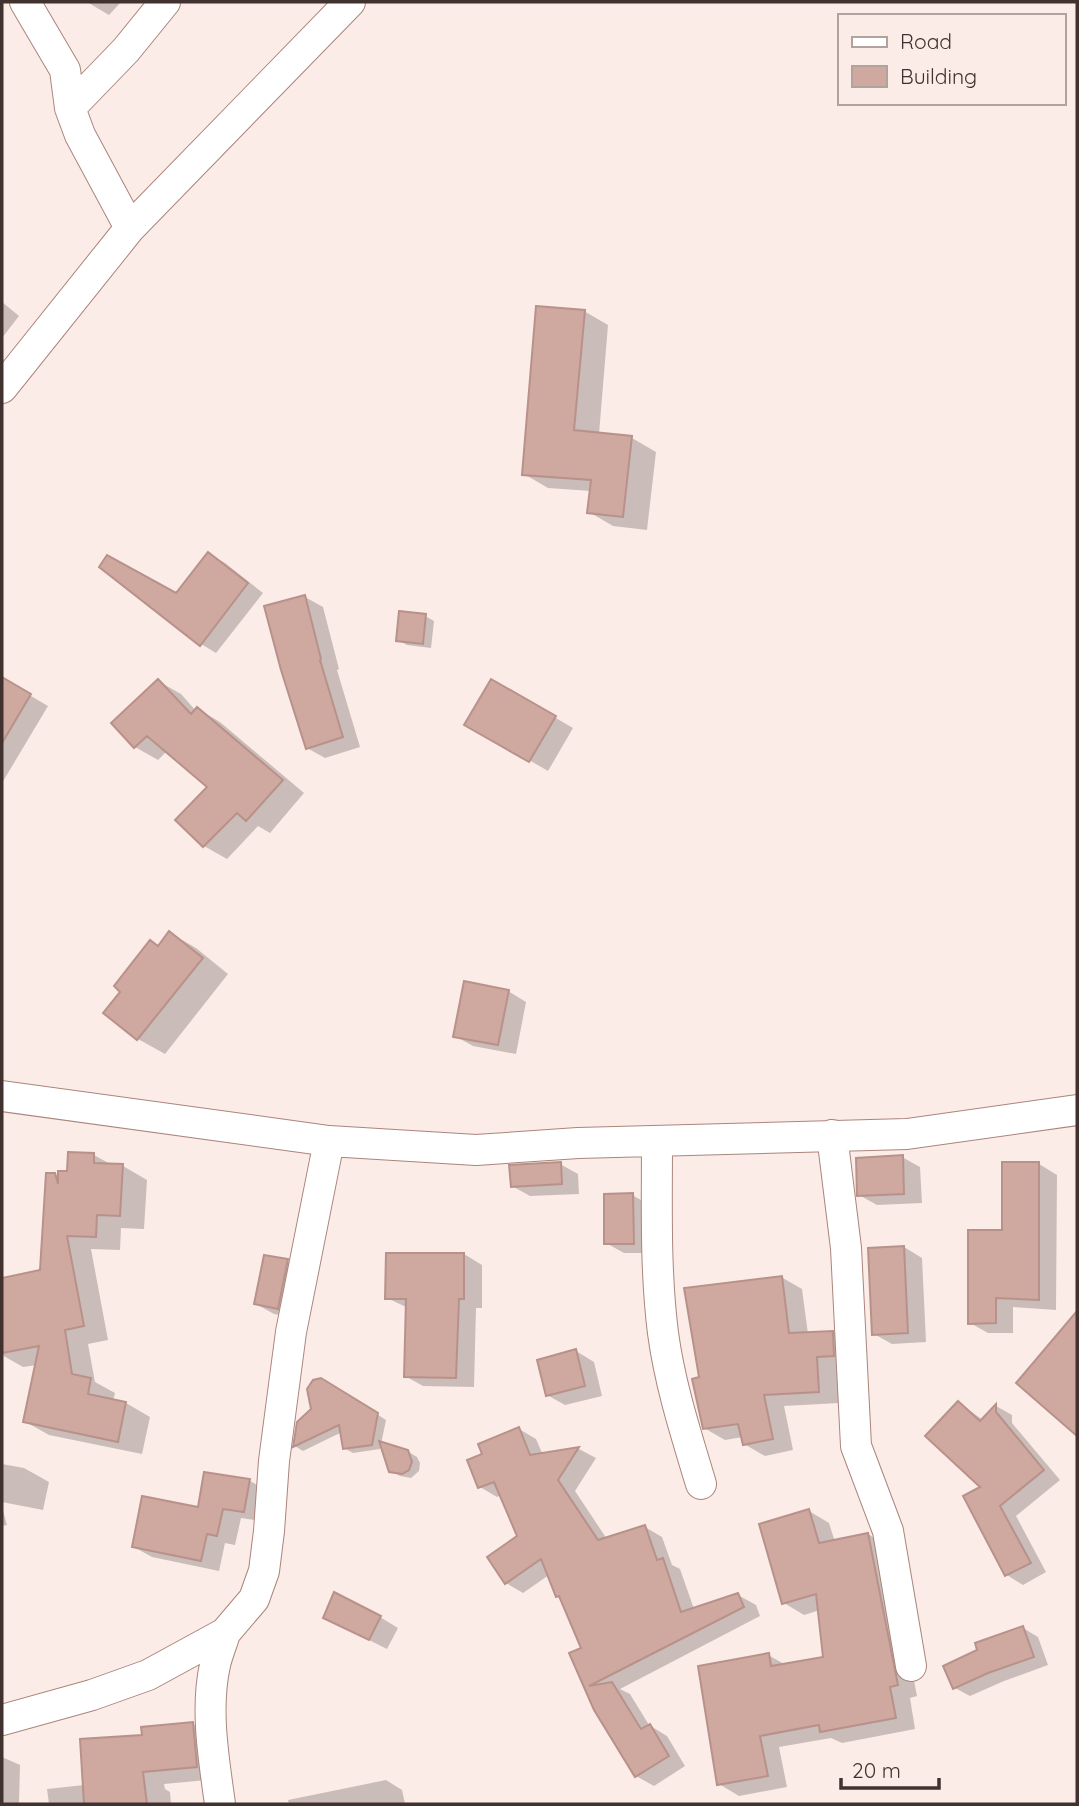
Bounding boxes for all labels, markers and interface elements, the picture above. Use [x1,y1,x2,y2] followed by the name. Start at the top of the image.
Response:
[838,14,1065,105] legend
[900,28,952,54] text: Road
[900,63,977,89] text: Building
[841,1746,939,1790] scale bar
[852,1757,901,1783] text: 20 m

